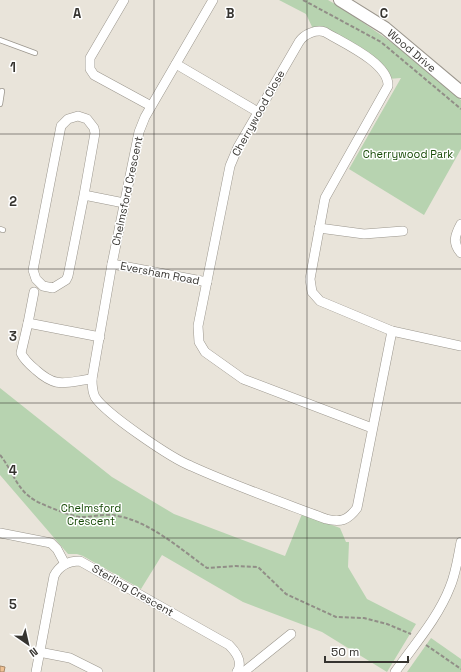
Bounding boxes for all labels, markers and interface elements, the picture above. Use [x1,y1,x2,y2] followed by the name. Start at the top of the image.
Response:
[73,5,82,22] text: A
[226,5,235,22] text: B
[380,5,388,22] text: C
[385,26,439,75] street label: Wood Drive
[10,59,16,76] text: 1
[229,67,287,159] street label: Cherrywood Close
[109,135,145,247] street label: Chelmsford Crescent
[363,147,453,161] park label: Cherrywood Park
[9,193,17,210] text: 2
[119,258,201,288] street label: Eversham Road
[9,328,17,345] text: 3
[9,462,17,479] text: 4
[61,501,121,528] park label: Chelmsford Crescent
[90,561,176,619] street label: Sterling Crescent
[9,596,17,613] text: 5
[8,624,48,664] north arrow
[325,638,408,664] scale bar
[27,644,41,660] text: N
[331,644,359,660] text: 50 m

